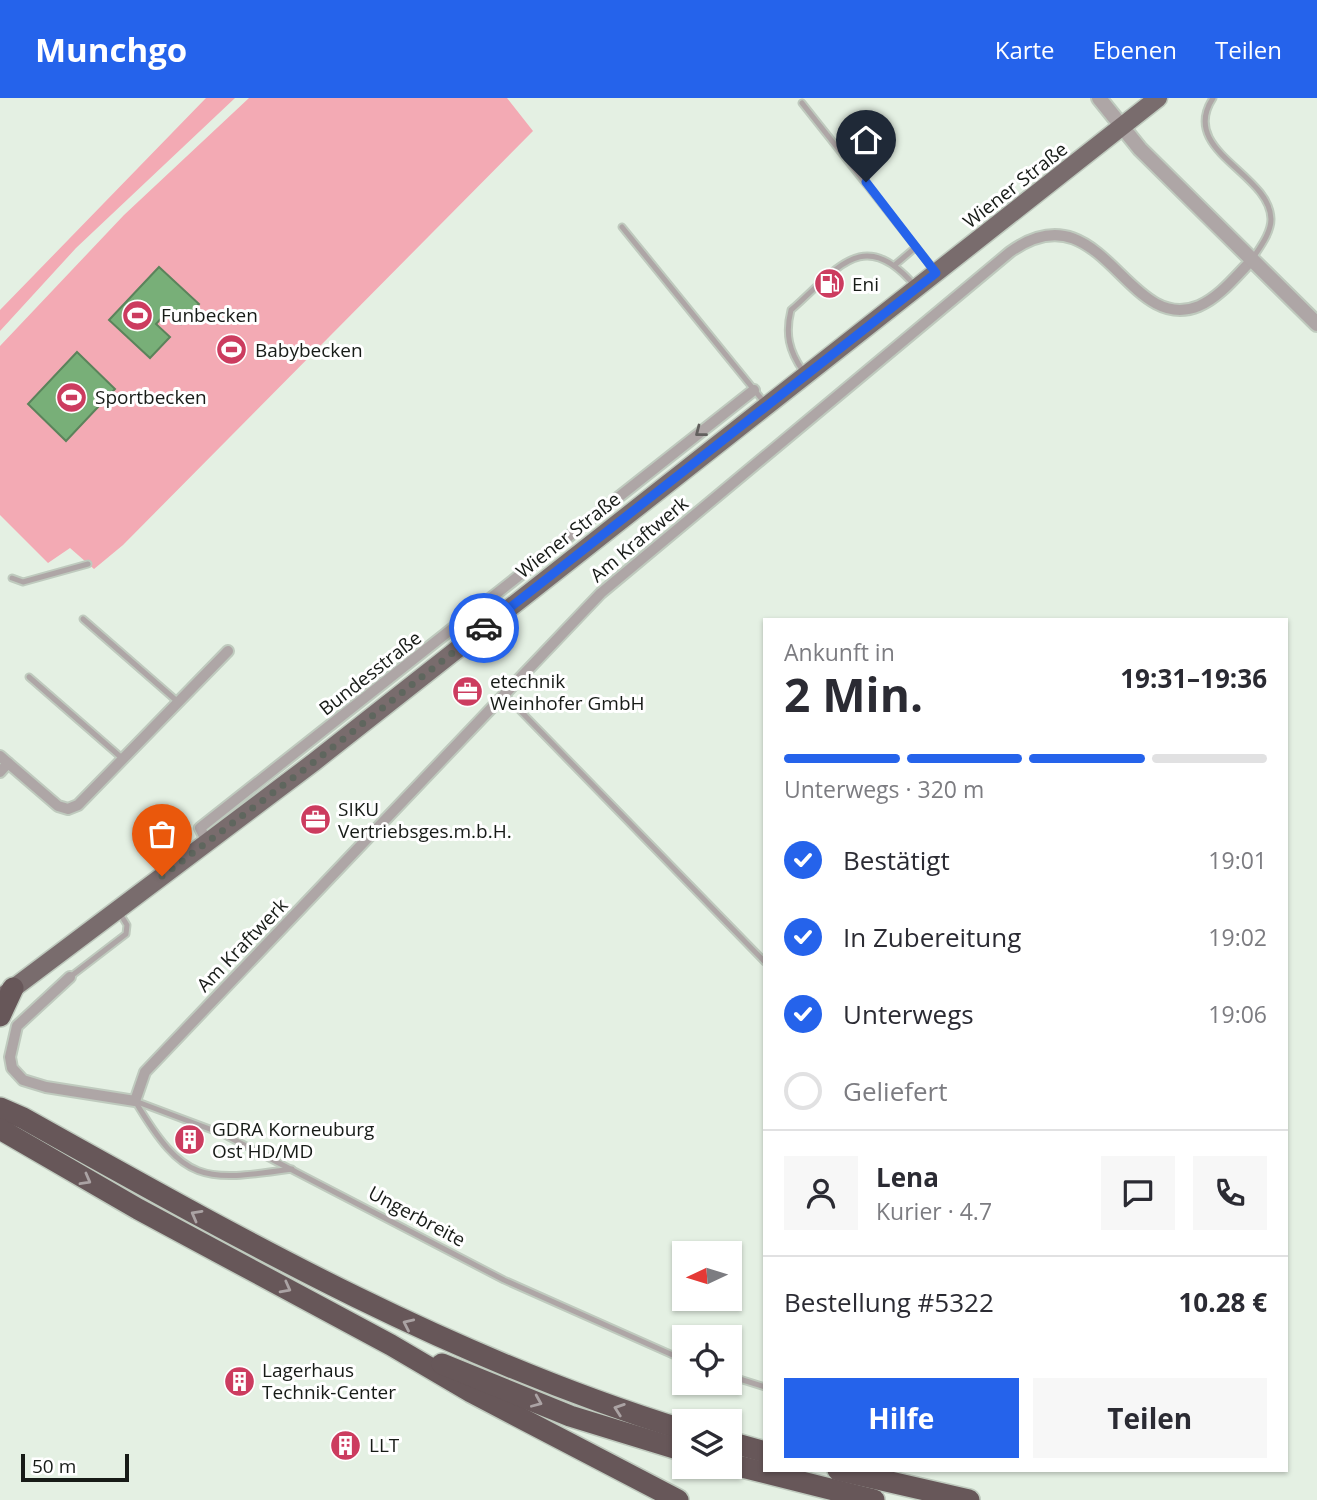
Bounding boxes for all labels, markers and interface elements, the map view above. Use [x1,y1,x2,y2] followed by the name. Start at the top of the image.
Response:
[35,27,187,72] text: Munchgo
[995,33,1055,66] text: Karte
[1093,33,1177,66] text: Ebenen
[1215,33,1282,66] text: Teilen
[836,110,896,182] pin
[847,121,885,159] icon: home
[957,136,1073,234] street label: Wiener Straße
[812,267,846,301] fuel station icon: Eni
[852,271,879,297] place label: Eni
[121,298,155,332] sports icon: Funbecken
[161,302,258,328] place label: Funbecken
[215,333,249,367] sports icon: Babybecken
[255,337,363,363] place label: Babybecken
[55,380,89,414] sports icon: Sportbecken
[95,384,207,410] place label: Sportbecken
[696,424,708,437] one-way arrow
[510,486,626,584] street label: Wiener Straße
[584,490,694,588] street label: Am Kraftwerk
[449,593,519,663] courier
[465,609,503,647] icon: car
[313,625,427,721] street label: Bundesstraße
[784,636,895,668] text: Ankunft in
[1120,660,1267,696] text: 19:31–19:36
[784,663,923,725] text: 2 Min.
[490,668,645,716] place label: etechnik Weinhofer GmbH
[450,675,484,709] office icon: etechnik Weinhofer GmbH
[784,773,984,805] text: Unterwegs · 320 m
[338,796,512,844] place label: SIKU Vertriebsges.m.b.H.
[298,803,332,837] office icon: SIKU Vertriebsges.m.b.H.
[132,804,192,876] pin
[143,815,181,853] icon: bag
[784,841,822,879] icon: check
[843,842,950,878] text: Bestätigt
[1208,844,1267,876] text: 19:01
[191,893,293,997] street label: Am Kraftwerk
[784,918,822,956] icon: check
[843,919,1021,955] text: In Zubereitung
[1208,921,1267,953] text: 19:02
[784,995,822,1033] icon: check
[843,996,974,1032] text: Unterwegs
[1208,998,1267,1030] text: 19:06
[843,1073,947,1109] text: Geliefert
[212,1116,374,1164] place label: GDRA Korneuburg Ost HD/MD
[172,1123,206,1157] building icon: GDRA Korneuburg Ost HD/MD
[784,1156,858,1230] button: person
[1101,1156,1175,1230] button: chat
[1193,1156,1267,1230] button: phone
[876,1159,939,1195] text: Lena
[78,1171,91,1185] one-way arrow
[364,1180,470,1252] street label: Ungerbreite
[876,1195,992,1227] text: Kurier · 4.7
[191,1210,203,1223] one-way arrow
[672,1241,742,1311] north arrow
[672,1241,742,1479] map controls
[278,1280,291,1293] one-way arrow
[784,1284,994,1320] text: Bestellung #5322
[1179,1284,1267,1320] text: 10.28 €
[403,1318,415,1332] one-way arrow
[672,1325,742,1395] button: locate
[262,1357,396,1405] place label: Lagerhaus Technik-Center
[222,1364,256,1398] building icon: Lagerhaus Technik-Center
[784,1378,1019,1458] button: Hilfe
[1033,1378,1267,1458] button: Teilen
[530,1394,542,1408] one-way arrow
[614,1403,626,1417] one-way arrow
[672,1409,742,1479] button: layers
[329,1428,363,1462] building icon: LLT
[369,1432,400,1458] place label: LLT
[21,1451,130,1483] scale bar
[32,1453,76,1479] text: 50 m

